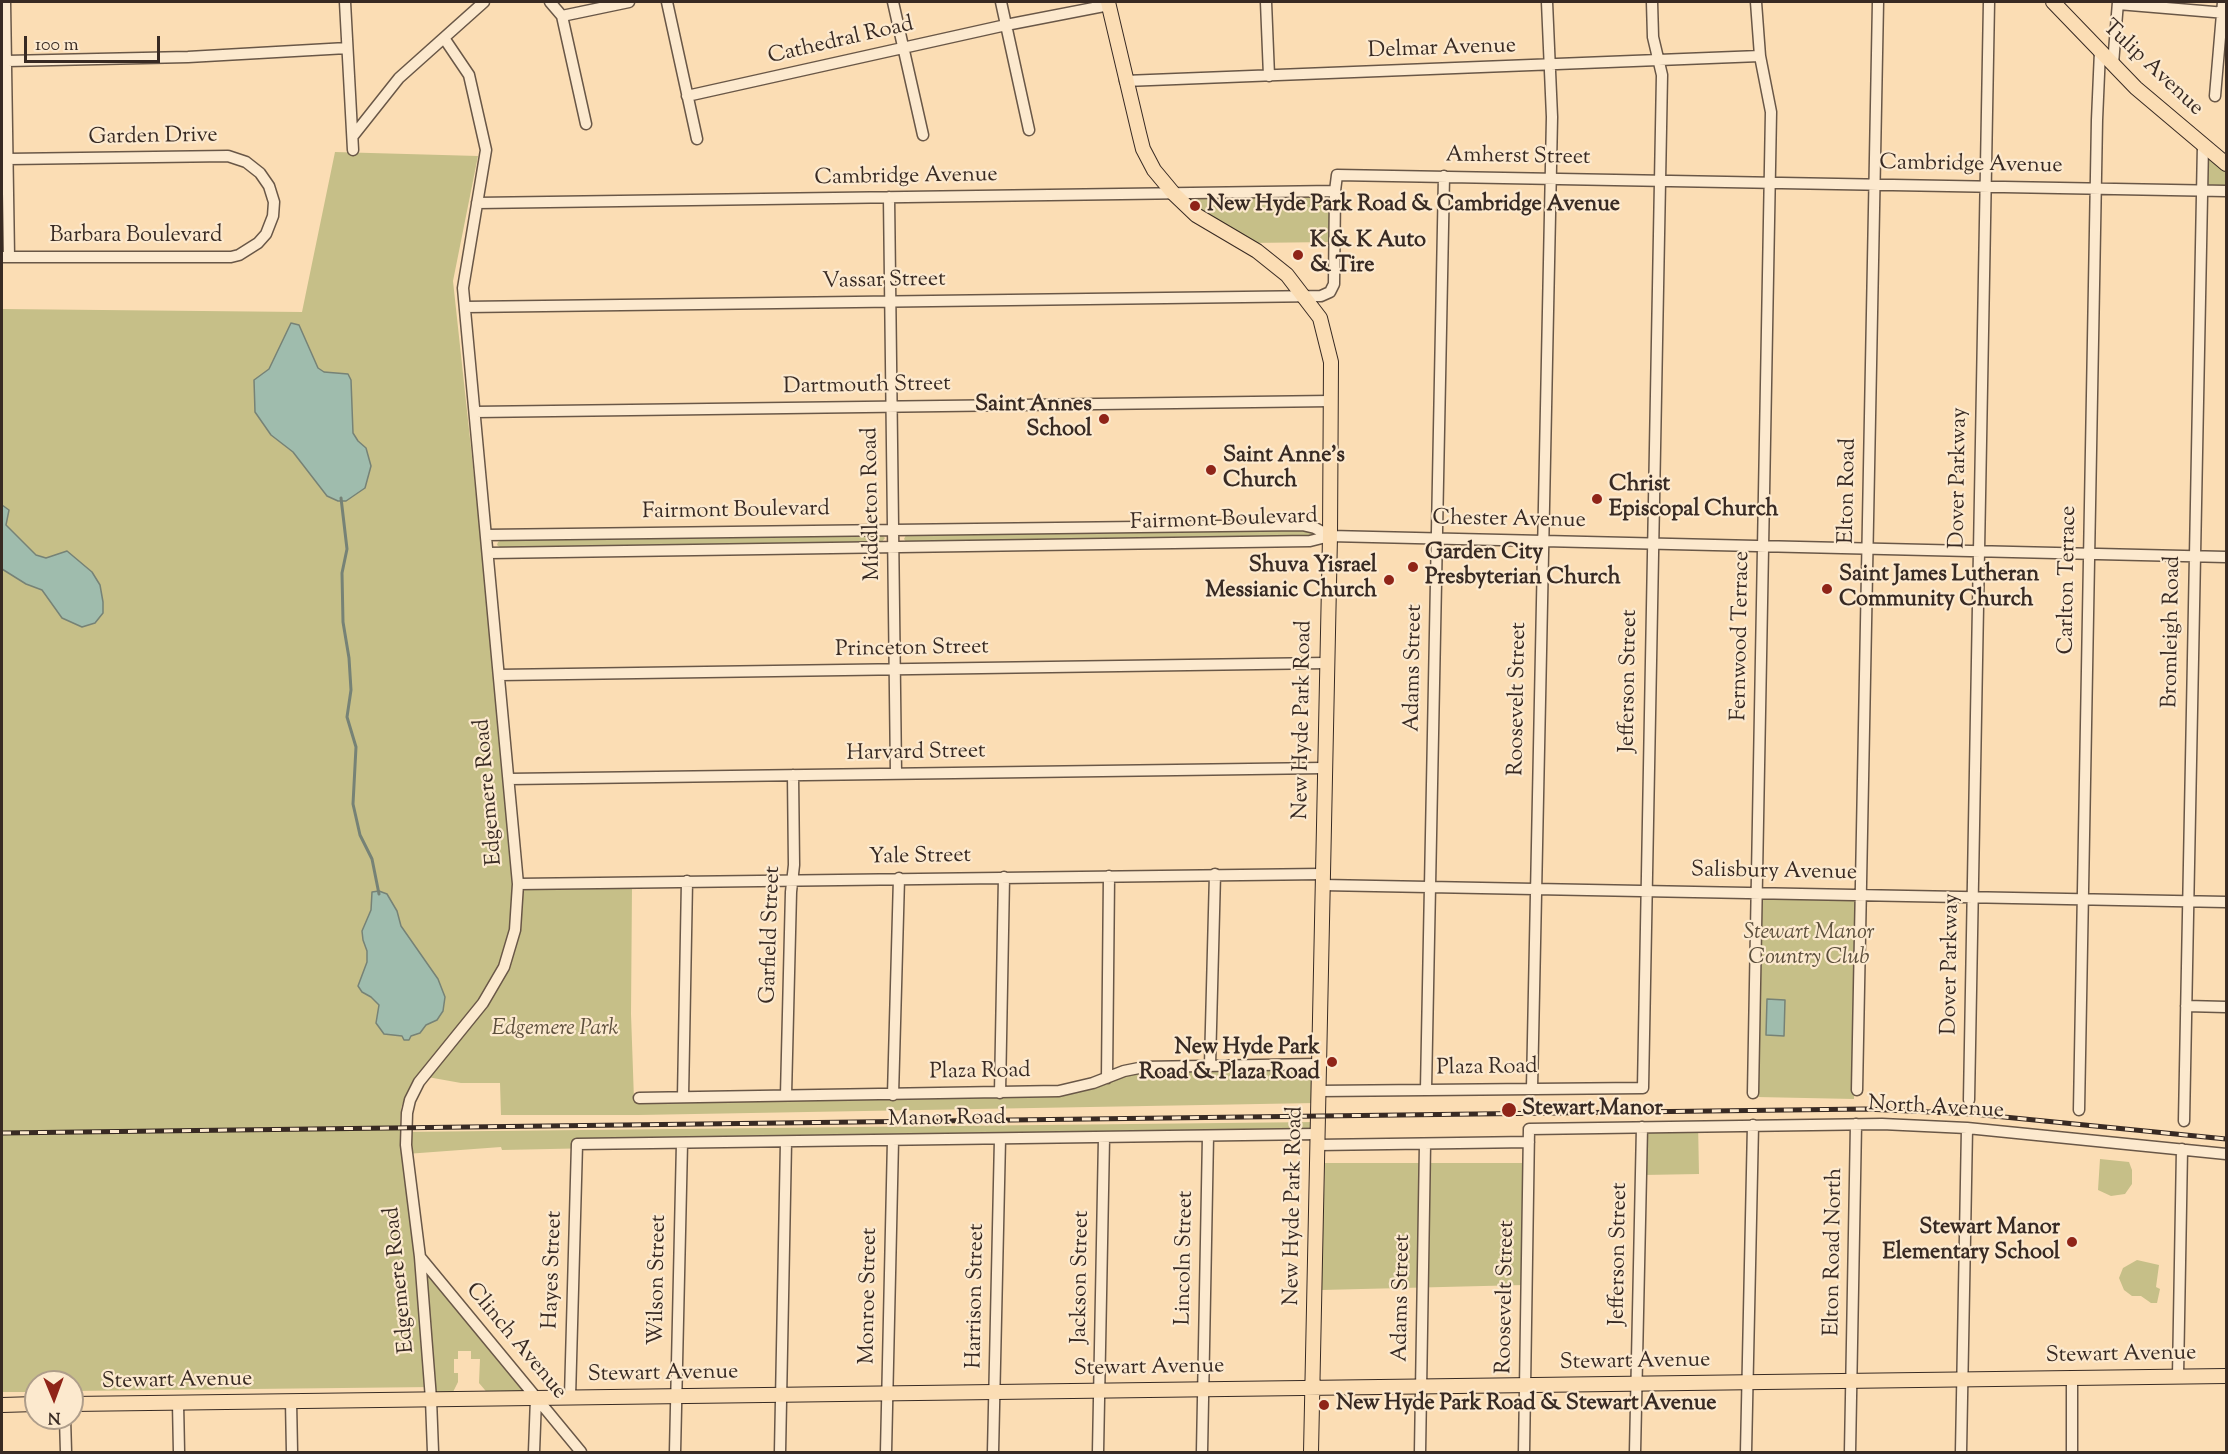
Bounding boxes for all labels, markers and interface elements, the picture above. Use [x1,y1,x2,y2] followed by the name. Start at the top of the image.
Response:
[766,12,916,72] street label: Cathedral Road
[2096,15,2208,123] street label: Tulip Avenue
[27,24,164,62] scale bar
[35,33,79,59] text: 100 m
[1367,34,1517,66] street label: Delmar Avenue
[88,124,218,152] street label: Garden Drive
[1445,144,1591,172] street label: Amherst Street
[1879,151,2063,181] street label: Cambridge Avenue
[814,163,998,193] street label: Cambridge Avenue
[1207,193,1620,219] place label: New Hyde Park Road & Cambridge Avenue
[1188,199,1202,213] marker: New Hyde Park Road & Cambridge Avenue
[49,224,223,250] street label: Barbara Boulevard
[1310,229,1426,280] place label: K & K Auto & Tire
[1291,248,1305,262] marker: K & K Auto & Tire
[822,268,946,296] street label: Vassar Street
[783,372,951,402] street label: Dartmouth Street
[975,393,1092,445] place label: Saint Annes School
[1946,407,1974,549] street label: Dover Parkway
[1097,412,1111,426] marker: Saint Annes School
[858,427,888,581] street label: Middleton Road
[1835,438,1863,544] street label: Elton Road
[1223,444,1345,496] place label: Saint Anne's Church
[1204,463,1218,477] marker: Saint Anne's Church
[1609,473,1778,524] place label: Christ Episcopal Church
[1590,492,1604,506] marker: Christ Episcopal Church
[642,497,830,527] street label: Fairmont Boulevard
[1130,505,1318,537] street label: Fairmont Boulevard
[2055,505,2083,655] street label: Carlton Terrace
[1432,506,1586,536] street label: Chester Avenue
[1425,541,1621,592] place label: Garden City Presbyterian Church
[1727,551,1757,721] street label: Fernwood Terrace
[1205,554,1377,606] place label: Shuva Yisrael Messianic Church
[2158,556,2188,708] street label: Bromleigh Road
[1406,560,1420,574] marker: Garden City Presbyterian Church
[1839,563,2039,614] place label: Saint James Lutheran Community Church
[1382,573,1396,587] marker: Shuva Yisrael Messianic Church
[1820,582,1834,596] marker: Saint James Lutheran Community Church
[1401,604,1429,732] street label: Adams Street
[1616,609,1644,753] street label: Jefferson Street
[1289,620,1319,820] street label: New Hyde Park Road
[1504,622,1534,776] street label: Roosevelt Street
[835,635,989,665] street label: Princeton Street
[470,718,510,866] street label: Edgemere Road
[846,740,986,768] street label: Harvard Street
[869,844,971,872] street label: Yale Street
[1691,858,1857,888] street label: Salisbury Avenue
[756,866,788,1004] street label: Garfield Street
[1938,893,1966,1035] street label: Dover Parkway
[1744,921,1874,972] park label: Stewart Manor Country Club
[492,1017,618,1043] park label: Edgemere Park
[1139,1036,1320,1088] place label: New Hyde Park Road & Plaza Road
[1325,1055,1339,1069] marker: New Hyde Park Road & Plaza Road
[1436,1055,1538,1083] street label: Plaza Road
[929,1059,1031,1087] street label: Plaza Road
[1867,1092,2005,1126] street label: North Avenue
[1522,1097,1663,1123] place label: Stewart Manor
[1500,1101,1518,1119] marker: Stewart Manor
[888,1106,1006,1134] street label: Manor Road
[1280,1106,1310,1306] street label: New Hyde Park Road
[1820,1168,1850,1336] street label: Elton Road North
[1606,1182,1634,1326] street label: Jefferson Street
[1172,1190,1200,1326] street label: Lincoln Street
[380,1205,422,1355] street label: Edgemere Road
[539,1210,569,1330] street label: Hayes Street
[1068,1210,1096,1344] street label: Jackson Street
[645,1214,673,1346] street label: Wilson Street
[1883,1216,2060,1268] place label: Stewart Manor Elementary School
[1492,1220,1522,1374] street label: Roosevelt Street
[963,1223,991,1369] street label: Harrison Street
[856,1227,884,1365] street label: Monroe Street
[1389,1234,1417,1362] street label: Adams Street
[2065,1235,2079,1249] marker: Stewart Manor Elementary School
[459,1278,571,1406] street label: Clinch Avenue
[2045,1341,2197,1371] street label: Stewart Avenue
[1559,1348,1711,1378] street label: Stewart Avenue
[1073,1354,1225,1384] street label: Stewart Avenue
[587,1360,739,1390] street label: Stewart Avenue
[101,1367,253,1397] street label: Stewart Avenue
[24,1370,84,1430] north arrow
[1336,1392,1717,1418] place label: New Hyde Park Road & Stewart Avenue
[1317,1398,1331,1412] marker: New Hyde Park Road & Stewart Avenue
[48,1405,61,1428] text: N

